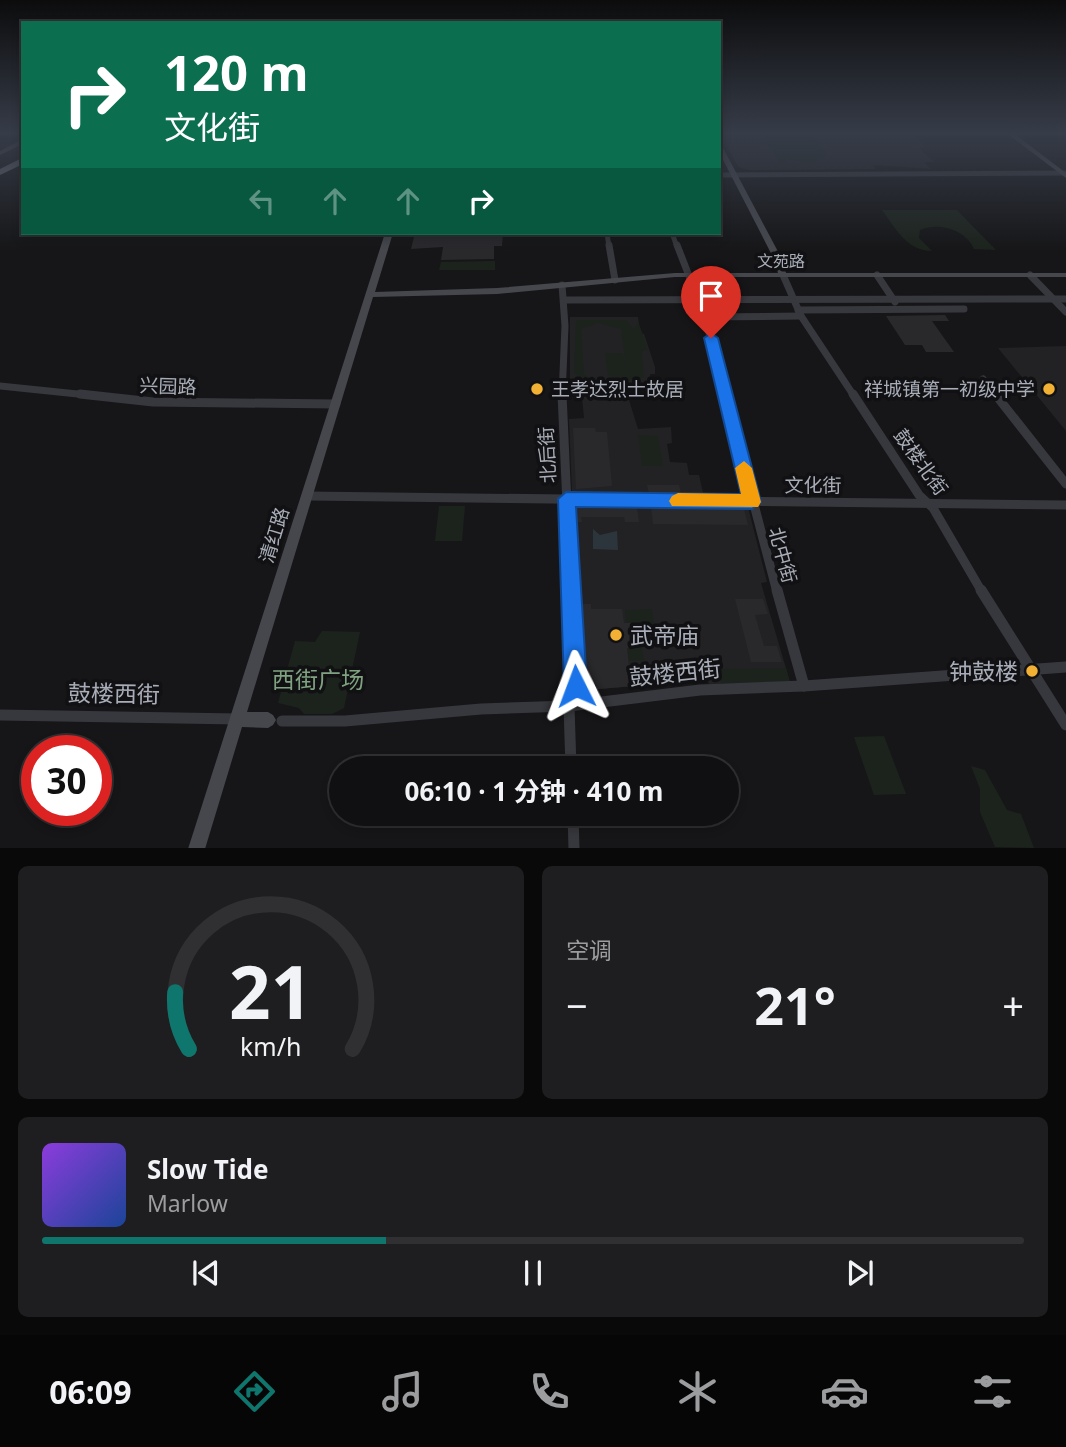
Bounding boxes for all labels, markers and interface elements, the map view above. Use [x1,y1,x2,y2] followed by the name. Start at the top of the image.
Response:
[164,39,309,105] text: 120 m
[49,49,140,140] icon: right
[164,105,260,148] text: 文化街
[243,182,281,220] icon: left
[316,182,354,220] icon: ahead
[389,182,427,220] icon: ahead
[462,182,500,220] icon: right
[757,250,805,272] street label: 文苑路
[681,266,741,338] pin
[692,277,730,315] icon: arrive
[139,372,197,400] street label: 兴园路
[551,376,684,402] place label: 王孝达烈士故居
[864,376,1035,402] place label: 祥城镇第一初级中学
[529,381,545,397] marker: 王孝达烈士故居
[1041,381,1057,397] marker: 祥城镇第一初级中学
[888,424,954,500] street label: 鼓楼北街
[533,426,561,484] street label: 北后街
[784,472,842,498] street label: 文化街
[253,504,295,566] street label: 清红路
[763,524,803,586] street label: 北中街
[630,619,699,651] place label: 武帝庙
[608,627,624,643] marker: 武帝庙
[539,649,613,723] position arrow
[628,651,722,693] street label: 鼓楼西街
[949,655,1018,687] place label: 钟鼓楼
[272,663,364,695] park label: 西街广场
[1024,663,1040,679] marker: 钟鼓楼
[68,676,160,710] street label: 鼓楼西街
[21,735,112,826] speed limit sign: 30
[405,773,663,809] text: 06:10 · 1 分钟 · 410 m
[566,934,612,966] text: 空调
[229,941,313,1040] text: 21
[754,969,836,1040] text: 21°
[566,979,588,1031] text: −
[1002,979,1024,1031] text: +
[240,1028,302,1062] text: km/h
[147,1151,269,1187] text: Slow Tide
[147,1187,228,1219] text: Marlow
[187,1254,225,1292] icon: previous
[514,1254,552,1292] icon: pause
[841,1254,879,1292] icon: next
[230,1367,279,1416] icon: directions
[378,1367,427,1416] icon: music
[525,1367,574,1416] icon: phone
[673,1367,722,1416] icon: climate
[820,1367,869,1416] icon: car
[968,1367,1017,1416] icon: filters
[49,1370,131,1413] text: 06:09

